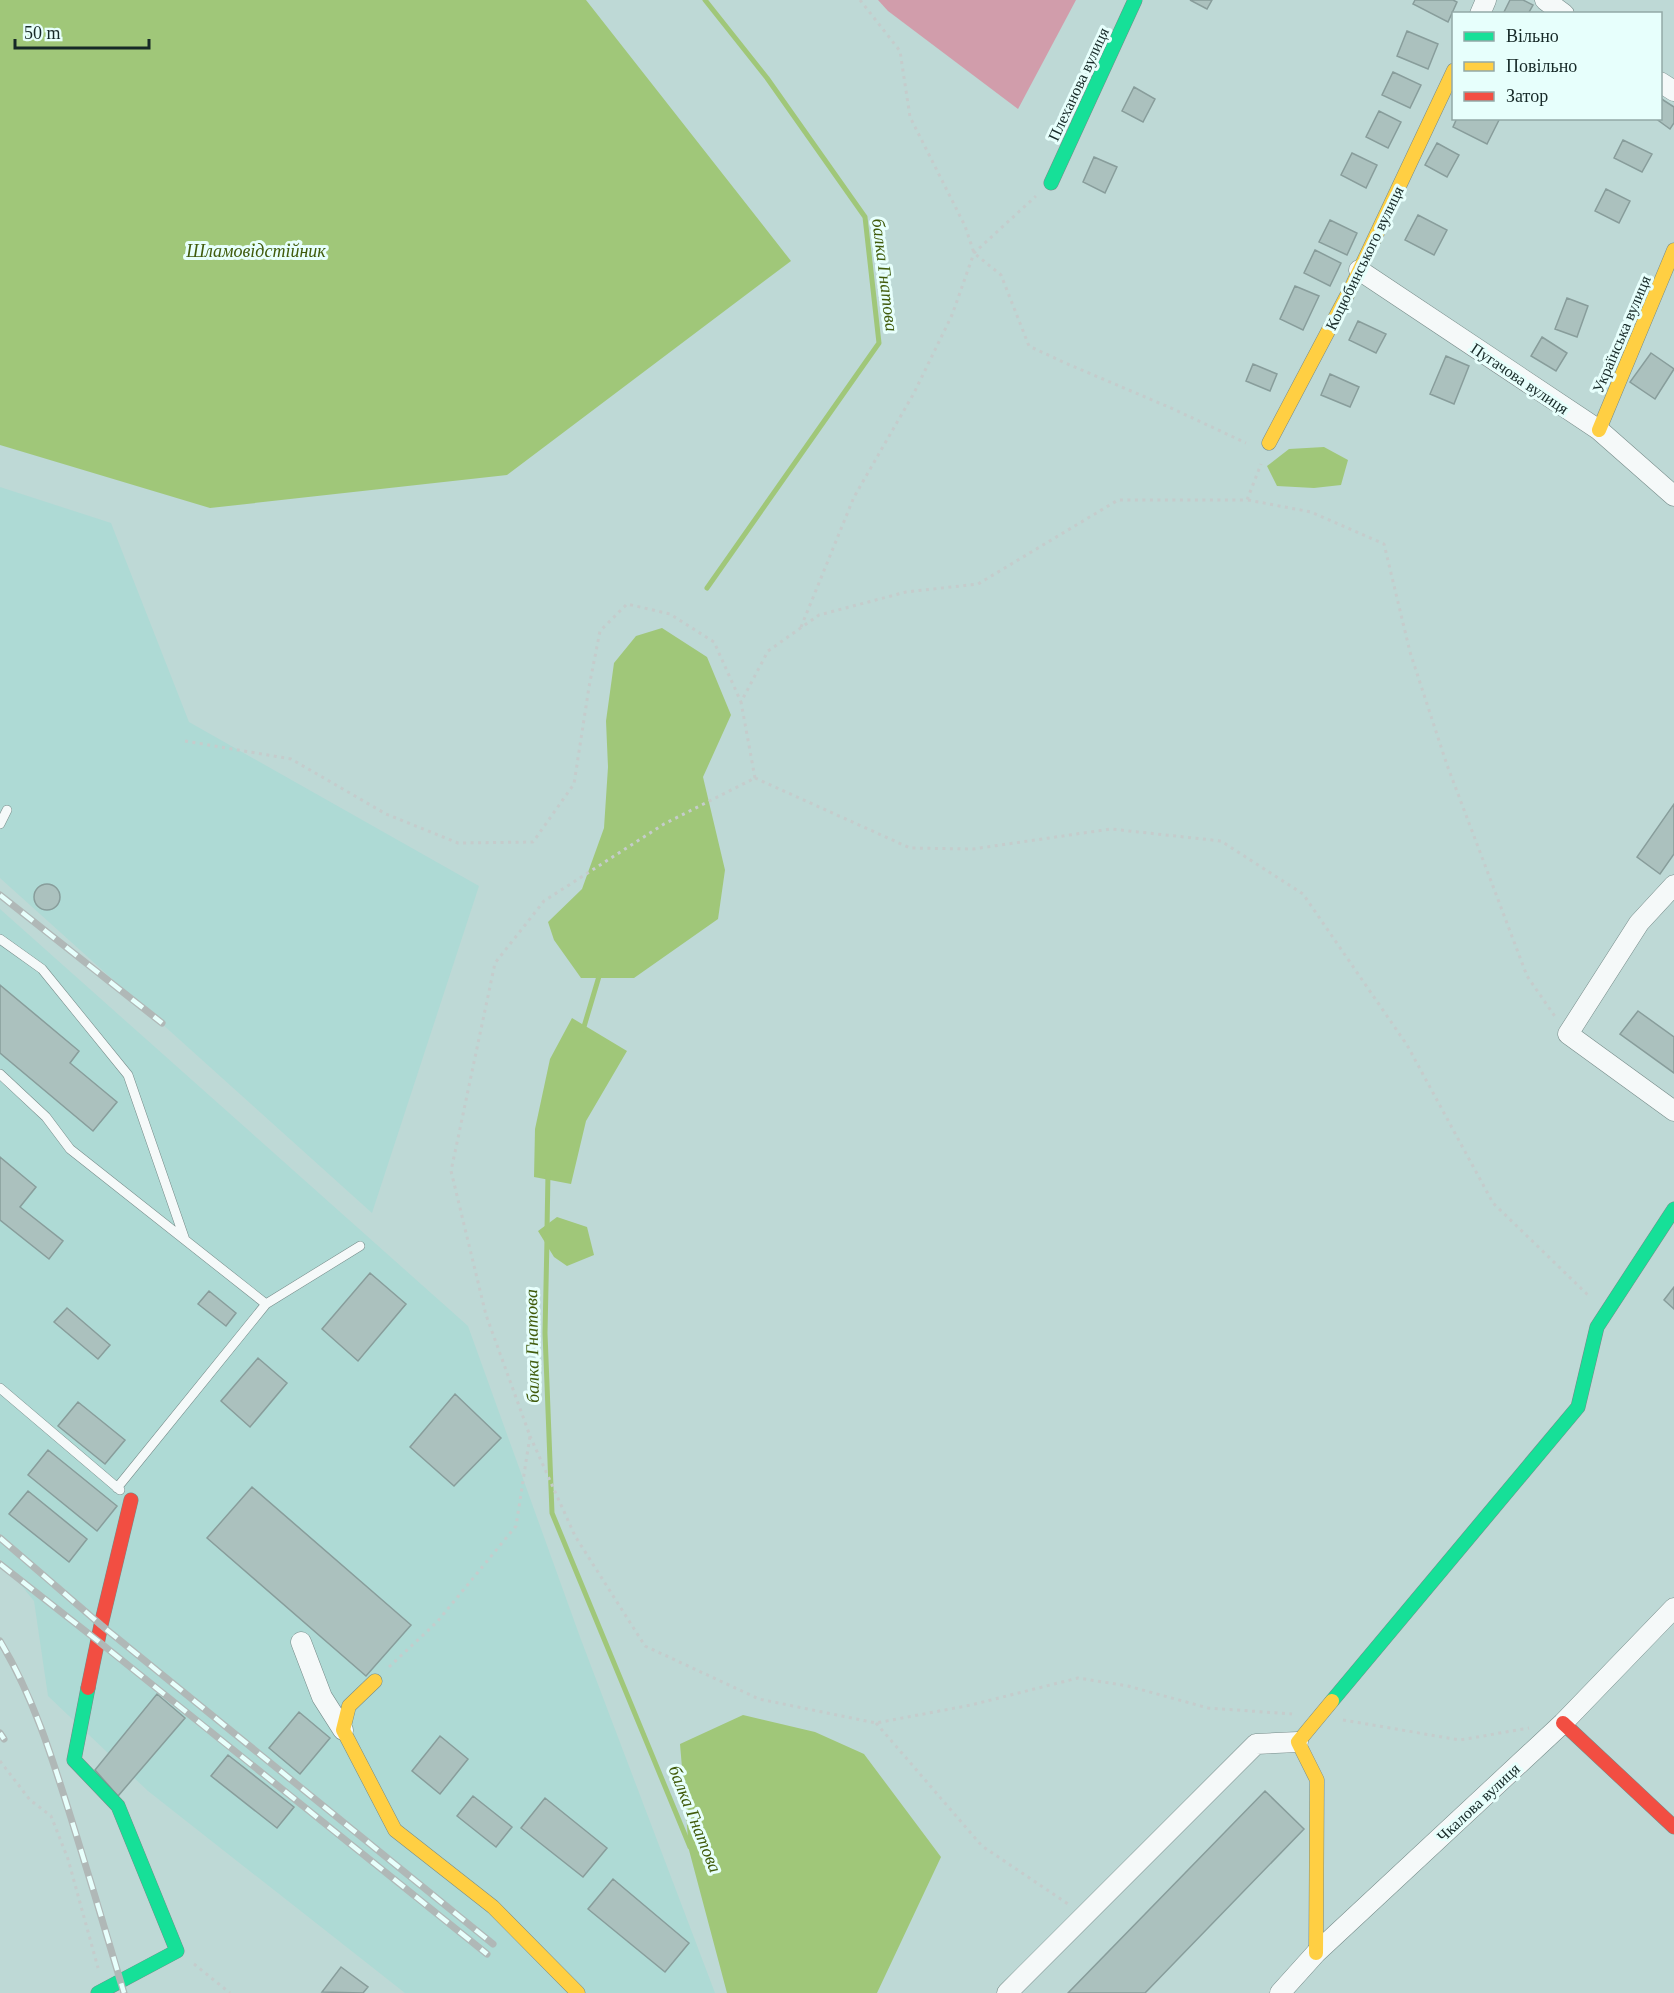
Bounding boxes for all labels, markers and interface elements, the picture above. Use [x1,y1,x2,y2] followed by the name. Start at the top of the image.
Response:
[15,12,148,50] scale bar
[1452,12,1662,120] legend
[24,23,61,43] text: 50 m
[1045,24,1113,144] street label: Плеханова вулиця
[1506,26,1559,46] text: Вільно
[1506,56,1577,76] text: Повільно
[1506,86,1548,106] text: Затор
[1322,183,1408,333] street label: Коцюбинського вулиця
[868,217,902,333] water label: балка Гнатова
[185,241,326,261] water label: Шламовідстійник
[1589,272,1655,396] street label: Українська вулиця
[1467,340,1572,418] street label: Пугачова вулиця
[521,1289,543,1403] water label: балка Гнатова
[1434,1759,1524,1846] street label: Чкалова вулиця
[664,1763,726,1875] water label: балка Гнатова

